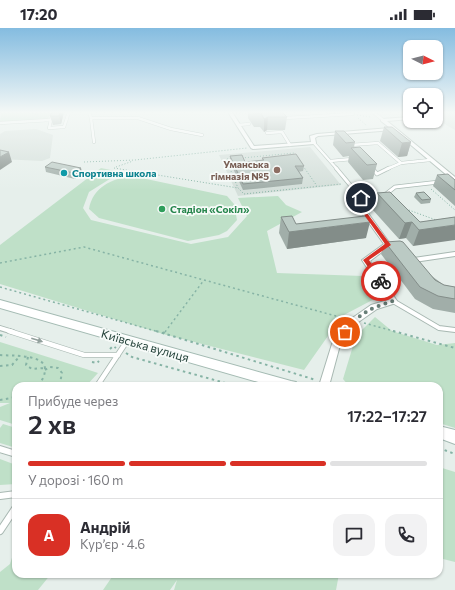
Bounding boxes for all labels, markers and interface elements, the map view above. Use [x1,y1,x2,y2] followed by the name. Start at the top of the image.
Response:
[20,5,57,23] text: 17:20
[403,40,443,80] north arrow
[403,40,443,128] map controls
[403,88,443,128] button: locate
[211,158,269,182] place label: Уманська гімназія №5
[272,165,282,175] marker: Уманська гімназія №5
[72,167,156,179] place label: Спортивна школа
[59,168,69,178] marker: Спортивна школа
[344,181,378,215] pin
[350,187,372,209] icon: home
[170,203,250,215] place label: Стадіон «Сокіл»
[157,204,167,214] marker: Стадіон «Сокіл»
[361,261,401,301] courier
[370,270,392,292] icon: bike
[328,315,362,349] pin
[334,321,356,343] icon: bag
[100,326,191,364] street label: Київська вулиця
[31,337,43,343] one-way arrow
[28,393,118,409] text: Прибуде через
[347,407,427,425] text: 17:22–17:27
[28,408,76,439] text: 2 хв
[28,472,123,488] text: У дорозі · 160 m
[333,514,375,556] button: chat
[385,514,427,556] button: phone
[80,518,130,536] text: Андрій
[44,526,54,544] text: А
[80,536,145,552] text: Кур’єр · 4.6

